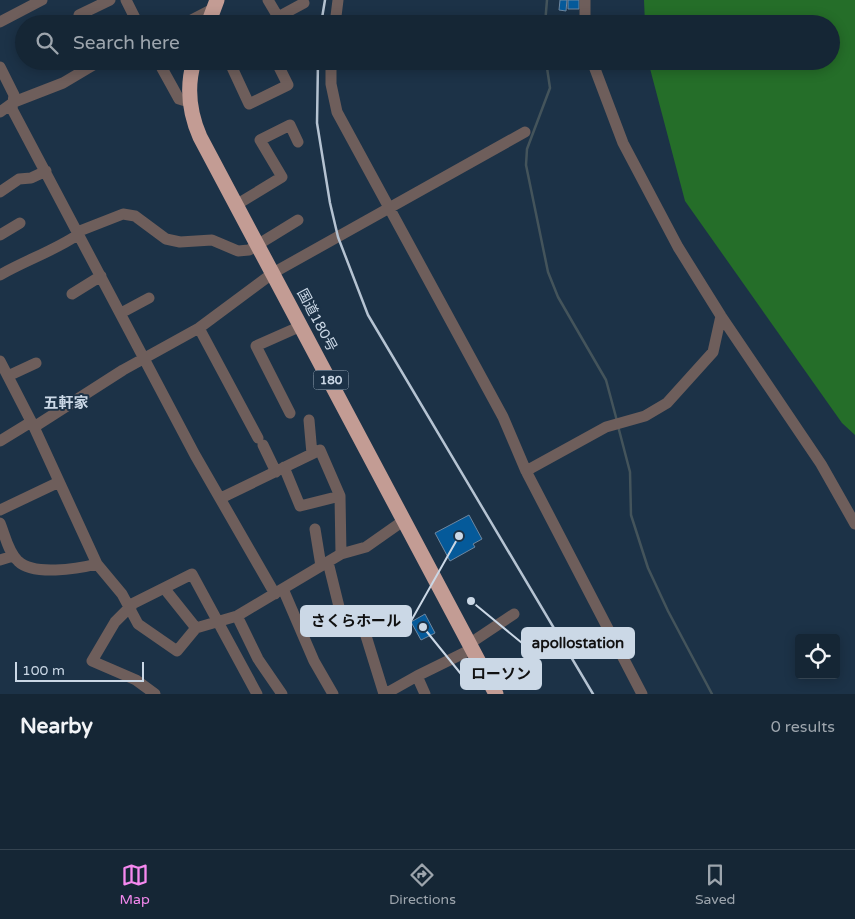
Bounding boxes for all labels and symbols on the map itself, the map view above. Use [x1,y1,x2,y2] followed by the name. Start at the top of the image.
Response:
[293,286,341,354] street label: 国道180号
[314,370,348,390] road number: 180
[43,394,89,412] district label: 五軒家
[301,606,411,636] callout: さくらホール
[311,612,401,630] text: さくらホール
[522,628,634,658] callout: apollostation
[532,634,624,653] text: apollostation
[15,659,144,682] scale bar
[461,659,541,689] callout: ローソン
[471,665,531,683] text: ローソン

